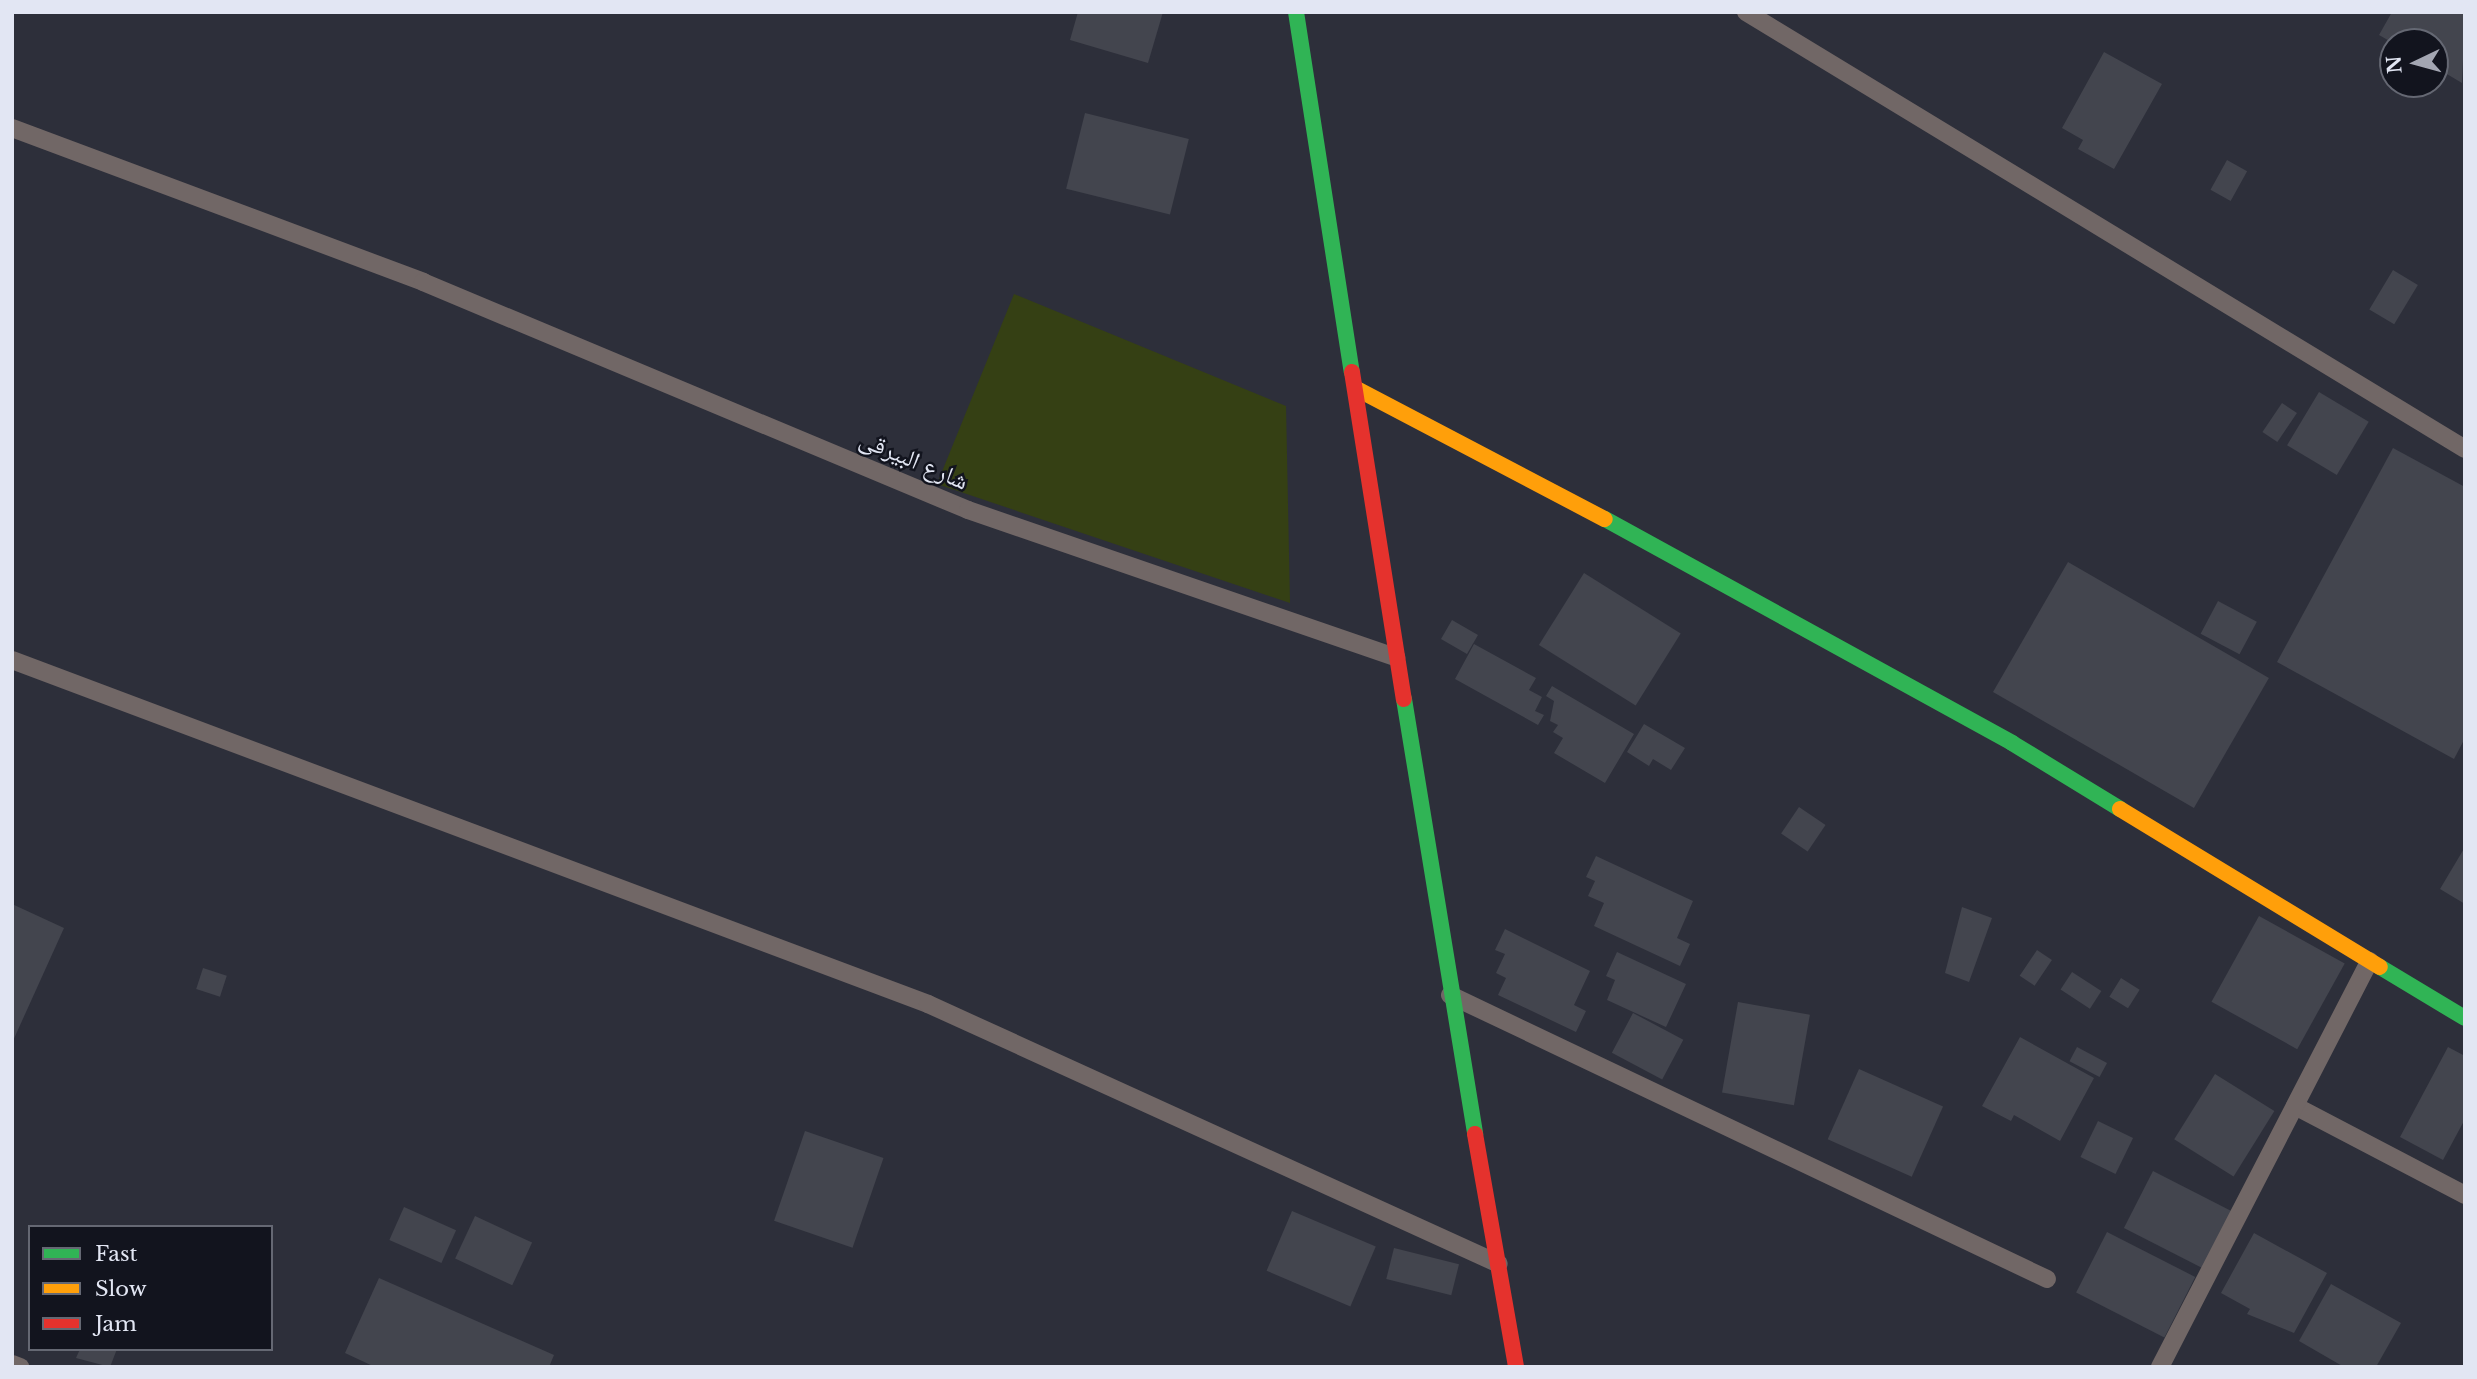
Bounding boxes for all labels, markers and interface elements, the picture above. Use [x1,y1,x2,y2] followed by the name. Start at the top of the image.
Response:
[2379,28,2449,98] north arrow
[2382,55,2407,75] text: N
[855,424,973,496] street label: شارع البيرقى
[28,1225,273,1351] legend
[95,1241,137,1267] text: Fast
[95,1276,147,1302] text: Slow
[95,1311,137,1337] text: Jam

